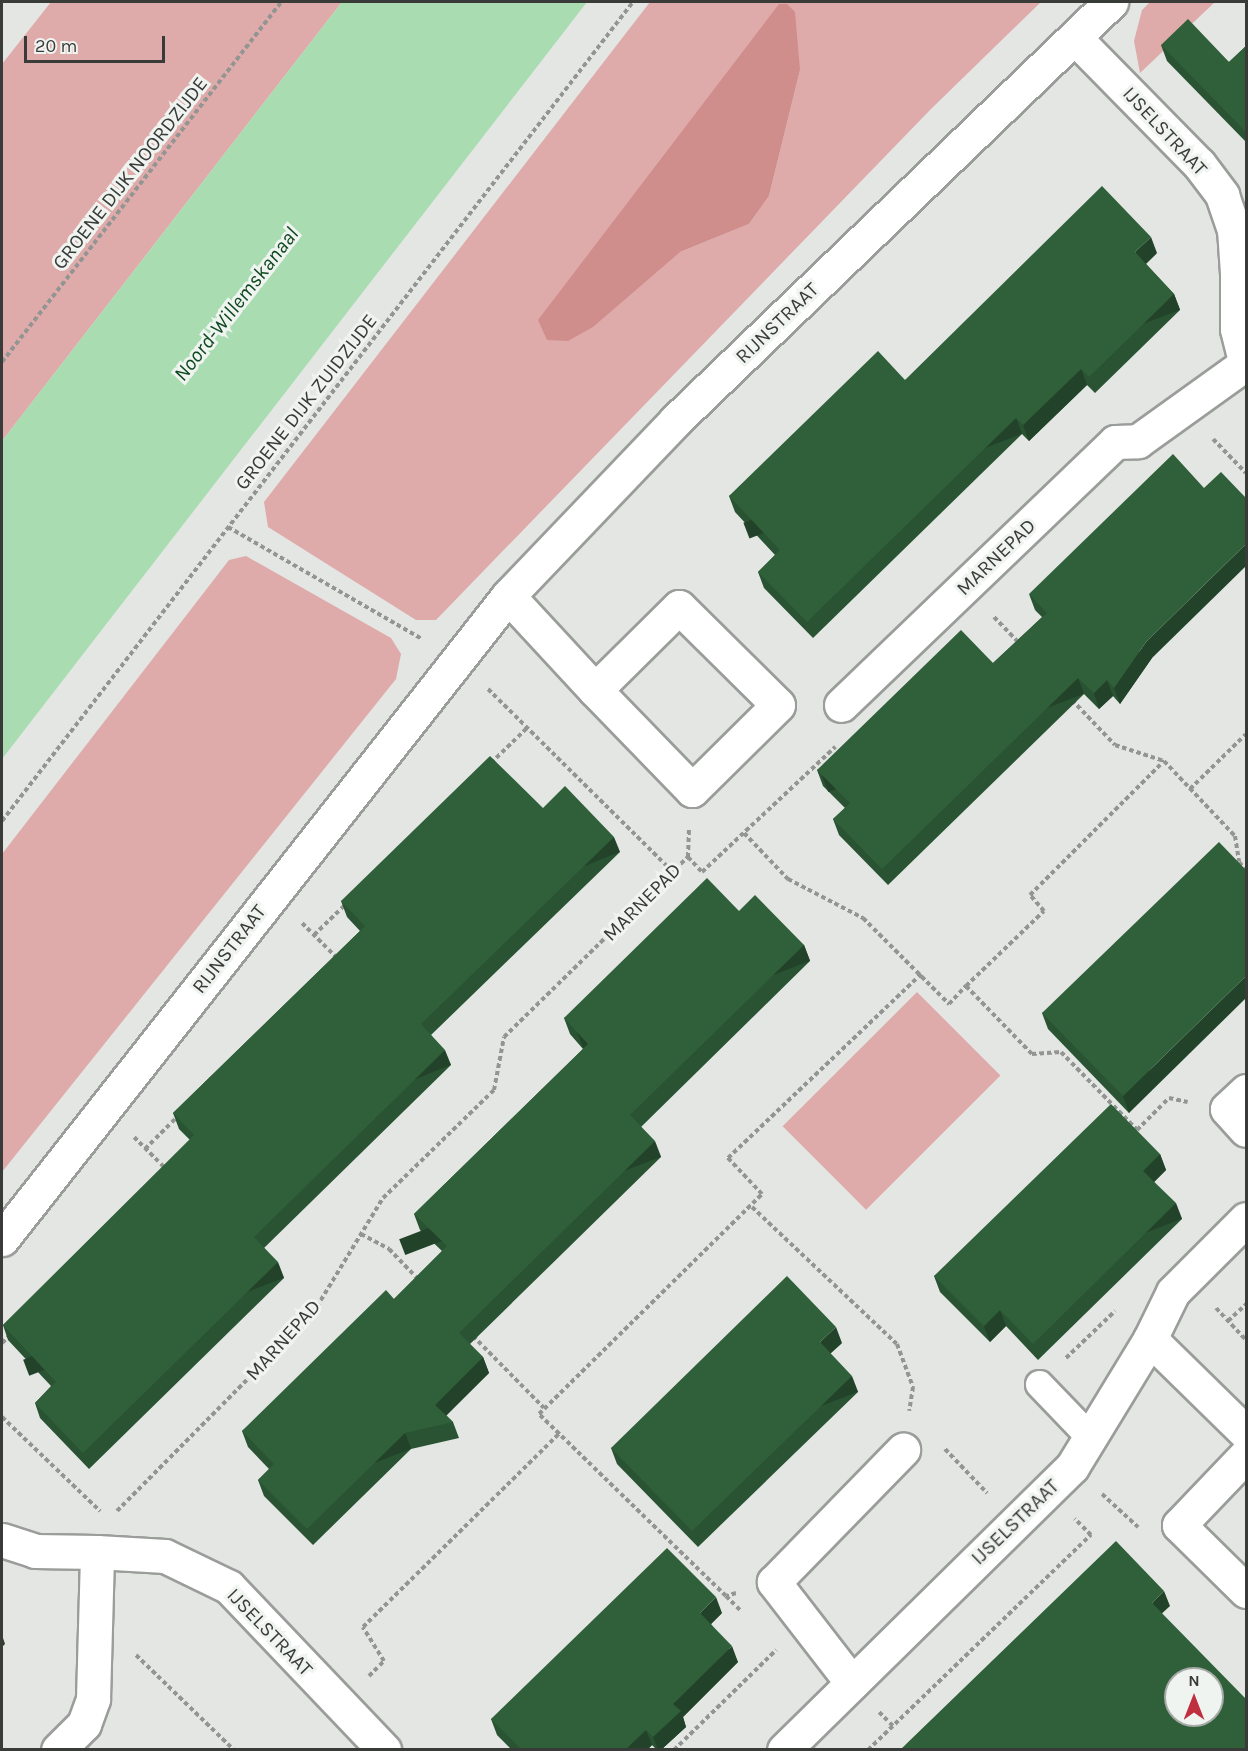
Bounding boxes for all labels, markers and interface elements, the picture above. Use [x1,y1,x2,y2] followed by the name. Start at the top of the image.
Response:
[27,24,168,62] scale bar
[35,35,77,57] text: 20 m
[47,72,213,274] street label: GROENE DIJK NOORDZIJDE
[1118,82,1212,180] street label: IJSELSTRAAT
[168,222,304,386] water label: Noord-Willemskanaal
[730,278,824,368] street label: RIJNSTRAAT
[230,309,382,495] street label: GROENE DIJK ZUIDZIJDE
[951,513,1041,601] street label: MARNEPAD
[598,858,686,946] street label: MARNEPAD
[187,900,271,998] street label: RIJNSTRAAT
[240,1295,326,1385] street label: MARNEPAD
[966,1474,1064,1570] street label: IJSELSTRAAT
[222,1583,318,1681] street label: IJSELSTRAAT
[1164,1667,1224,1727] north arrow
[1188,1671,1200,1690] text: N

